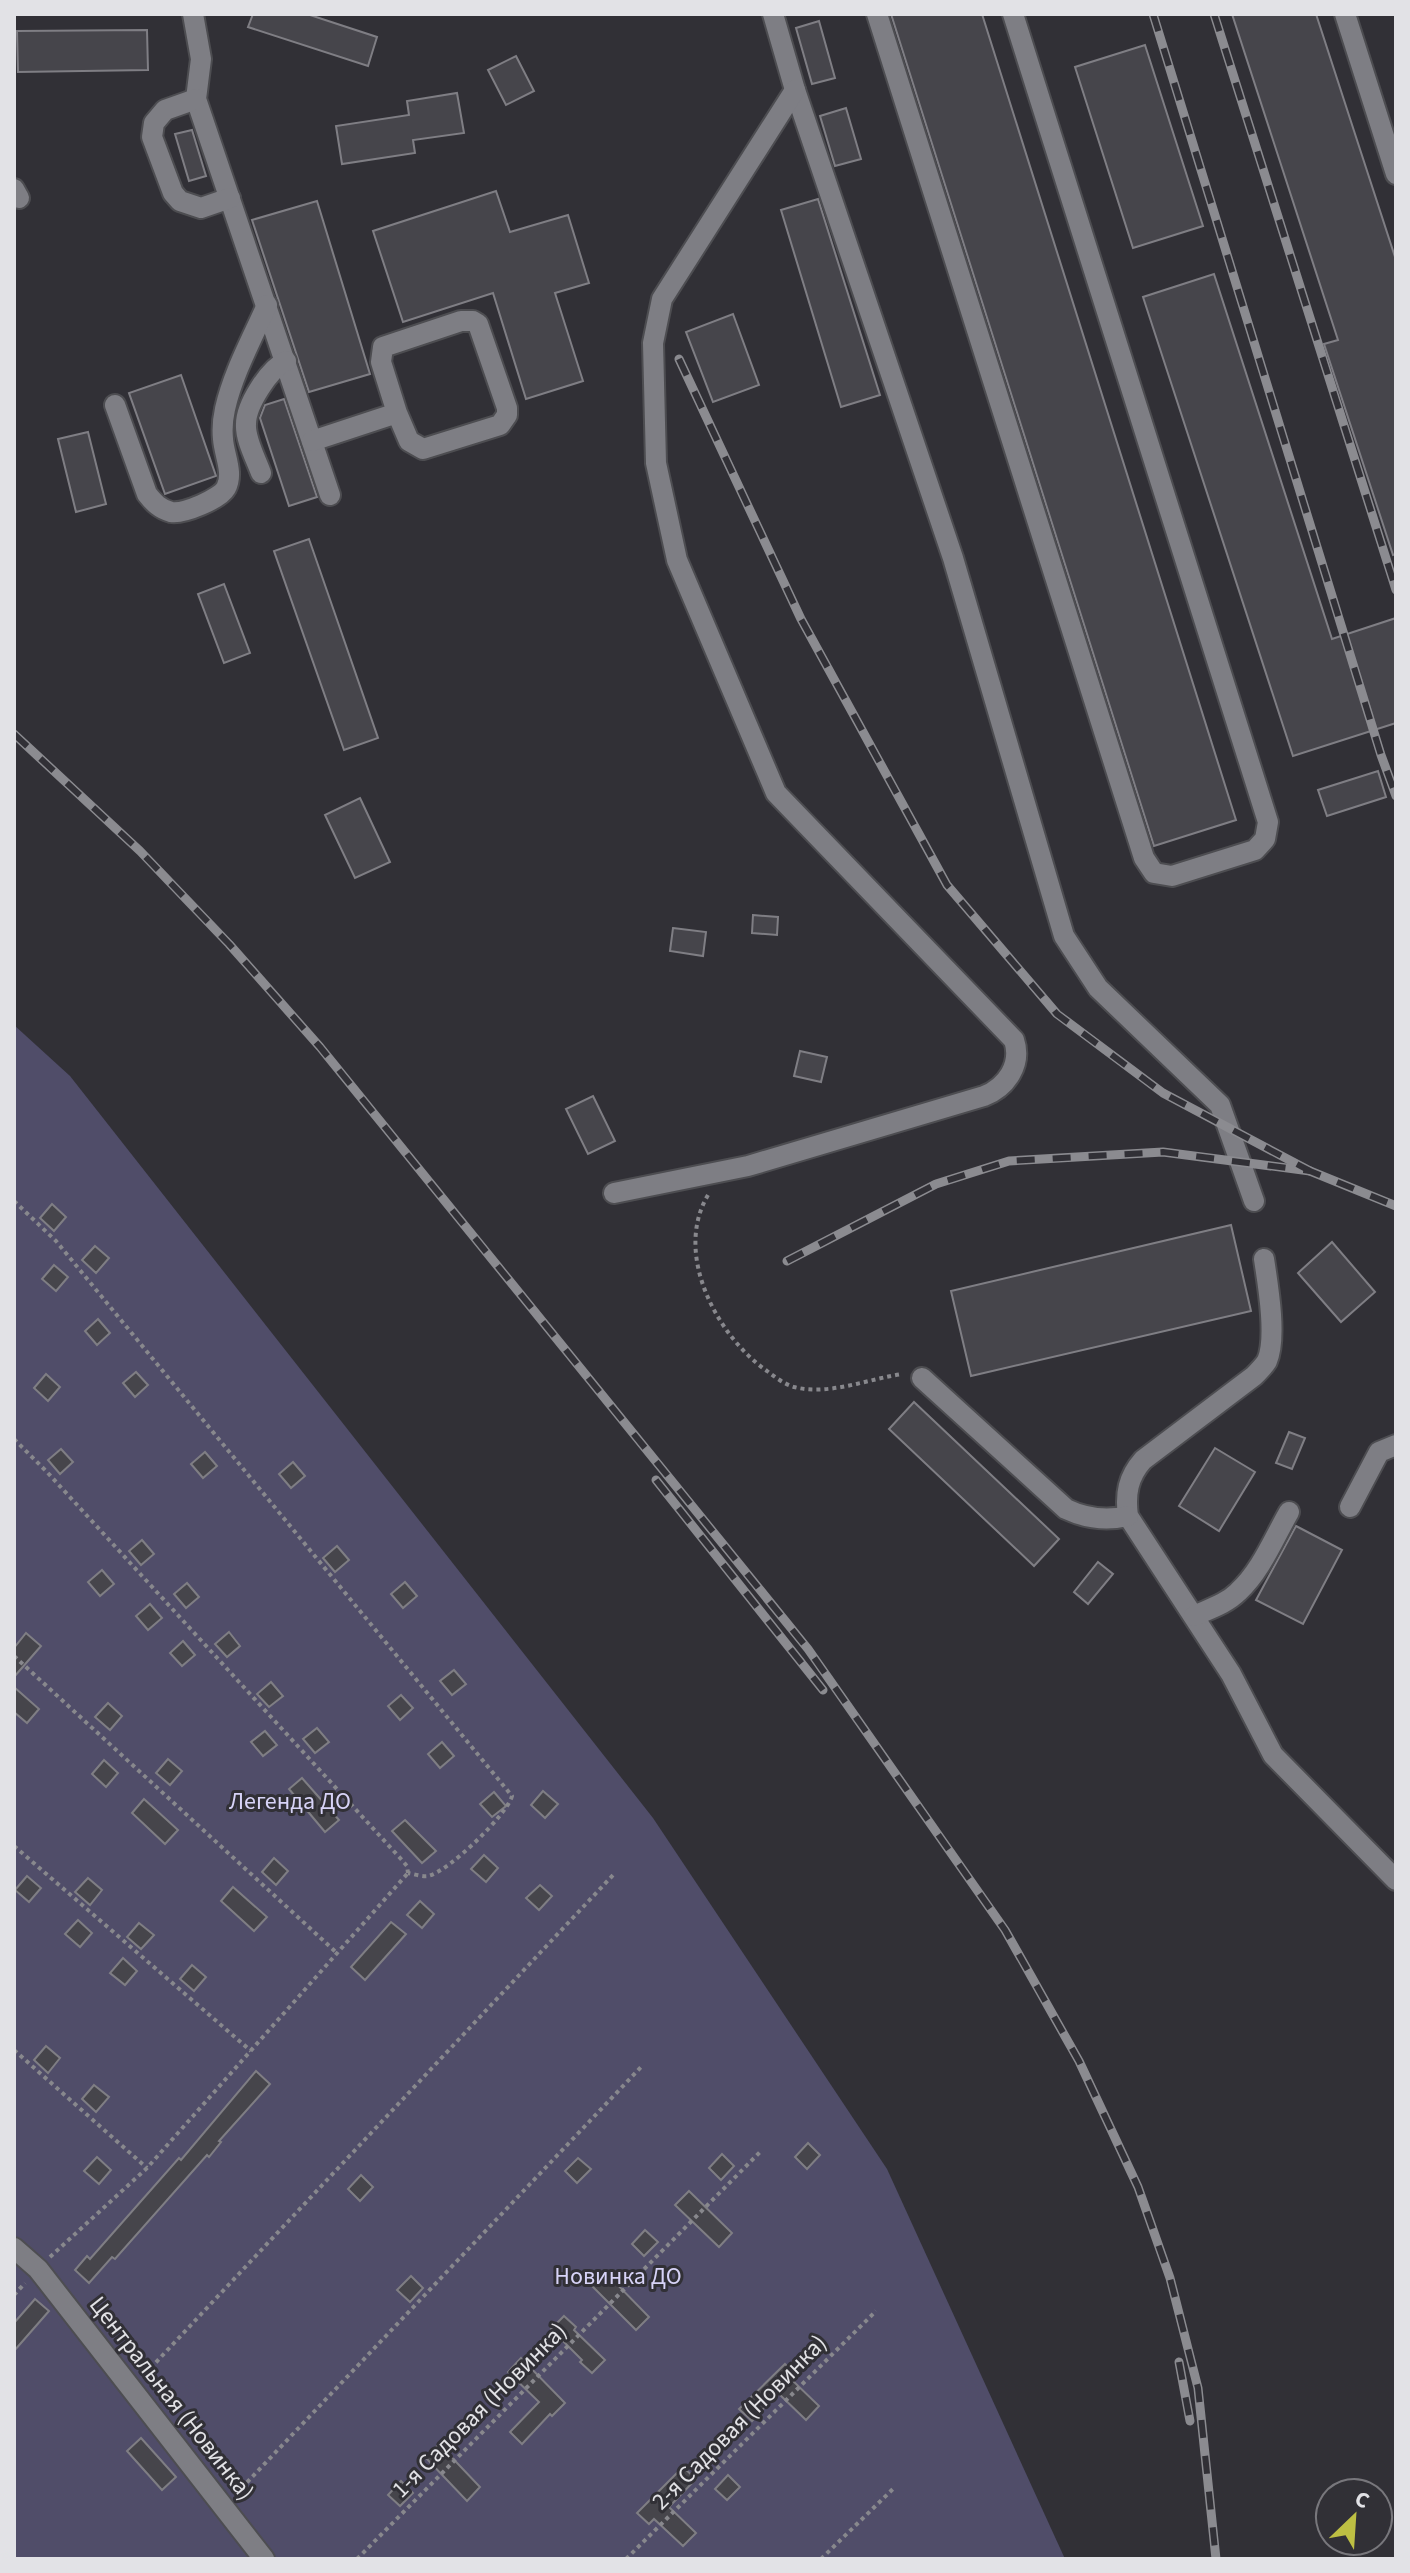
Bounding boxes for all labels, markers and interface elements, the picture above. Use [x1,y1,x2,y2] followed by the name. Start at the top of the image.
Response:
[229,1784,351,1819] park label: Легенда ДО
[554,2259,682,2294] park label: Новинка ДО
[81,2289,263,2508] street label: Центральная (Новинка)
[384,2315,575,2506] street label: 1-я Садовая (Новинка)
[644,2327,835,2518] street label: 2-я Садовая (Новинка)
[1314,2477,1394,2557] north arrow
[1349,2483,1375,2517] text: С

